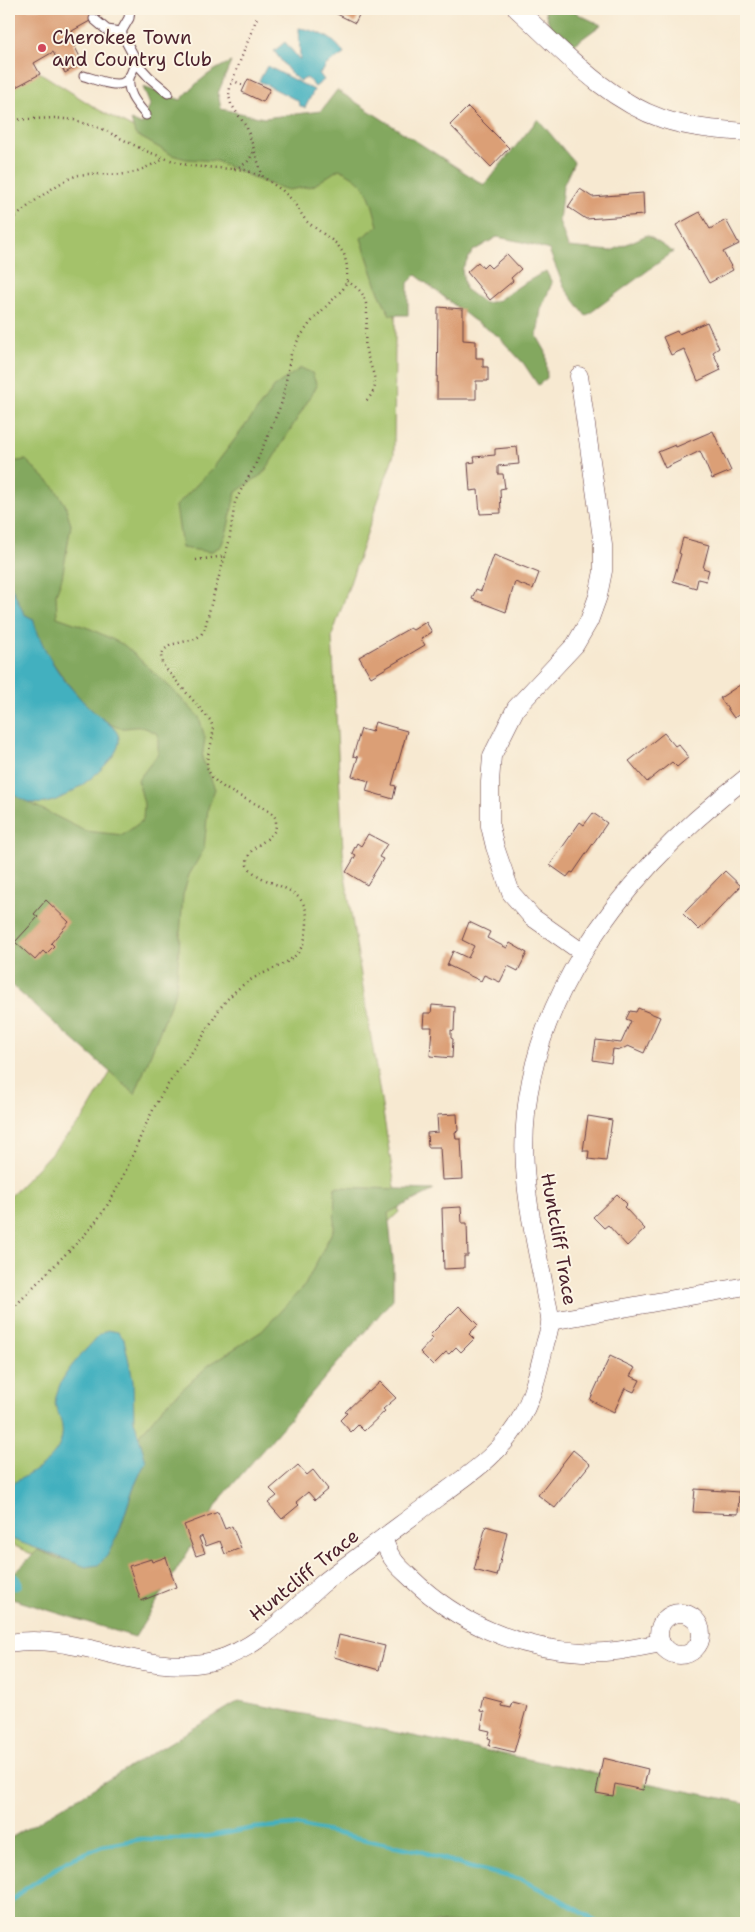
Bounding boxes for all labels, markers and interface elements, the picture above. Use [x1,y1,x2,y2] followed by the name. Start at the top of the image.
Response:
[52,25,212,72] place label: Cherokee Town and Country Club
[36,42,48,54] marker: Cherokee Town and Country Club
[535,1171,583,1307] street label: Huntcliff Trace
[244,1523,364,1627] street label: Huntcliff Trace

